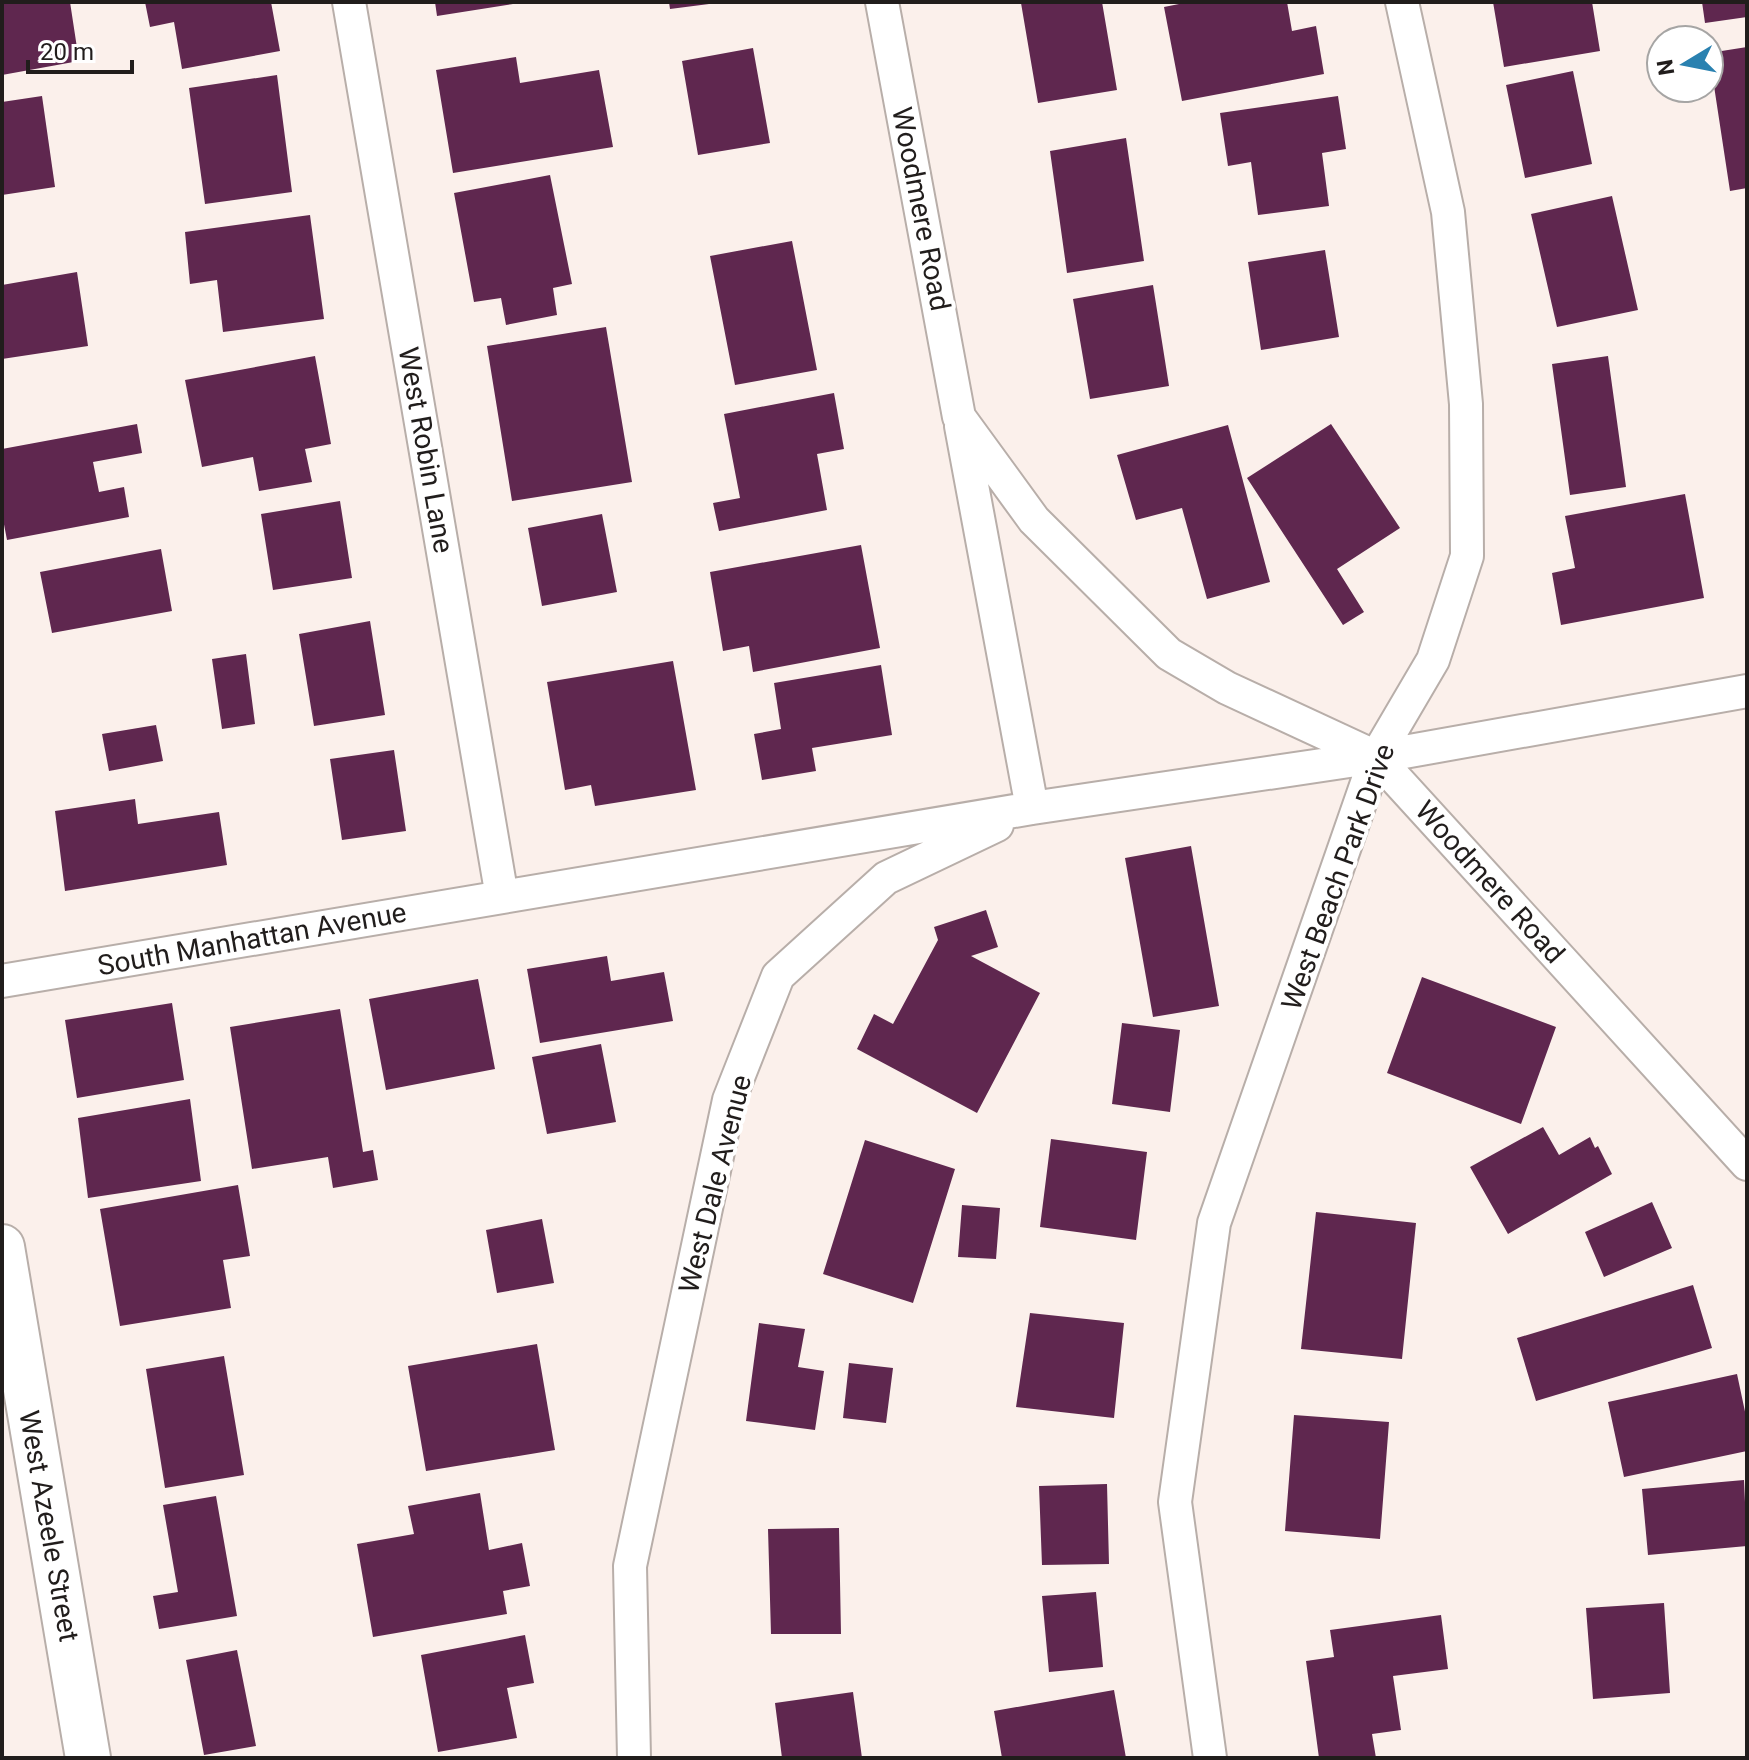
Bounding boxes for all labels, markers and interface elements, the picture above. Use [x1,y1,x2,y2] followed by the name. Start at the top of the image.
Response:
[28,24,132,74] scale bar
[1645,24,1725,104] north arrow
[40,38,94,66] text: 20 m
[1652,58,1679,77] text: N
[885,104,957,314] street label: Woodmere Road
[392,344,460,556] street label: West Robin Lane
[1275,739,1401,1015] street label: West Beach Park Drive
[1409,794,1571,970] street label: Woodmere Road
[95,896,409,982] street label: South Manhattan Avenue
[672,1072,758,1296] street label: West Dale Avenue
[12,1408,86,1644] street label: West Azeele Street

